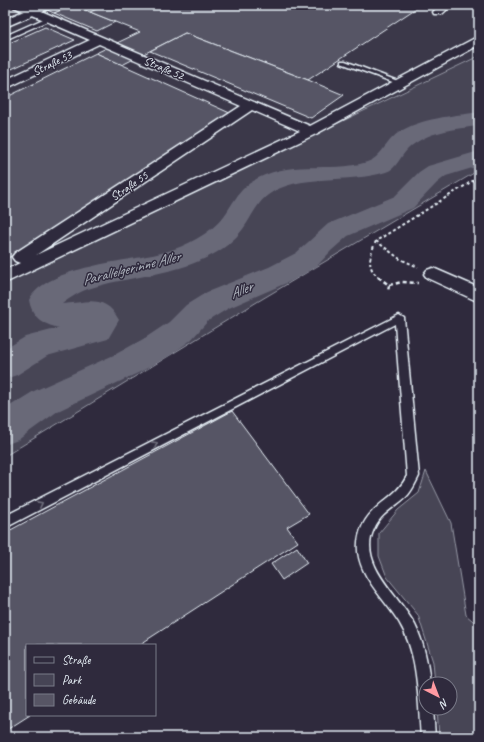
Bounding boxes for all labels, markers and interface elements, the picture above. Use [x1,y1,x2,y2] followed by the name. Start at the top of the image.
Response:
[30,46,76,79] street label: Straße 53
[142,52,188,84] street label: Straße 52
[107,167,151,204] street label: Straße 55
[80,247,184,290] water label: Parallelgerinne Aller
[227,276,258,304] water label: Aller
[151,441,158,449] one-way arrow
[35,502,43,509] one-way arrow
[26,644,156,716] legend
[62,652,91,668] text: Straße
[62,672,83,688] text: Park
[418,676,458,716] north arrow
[62,692,96,708] text: Gebäude
[436,696,452,712] text: N

